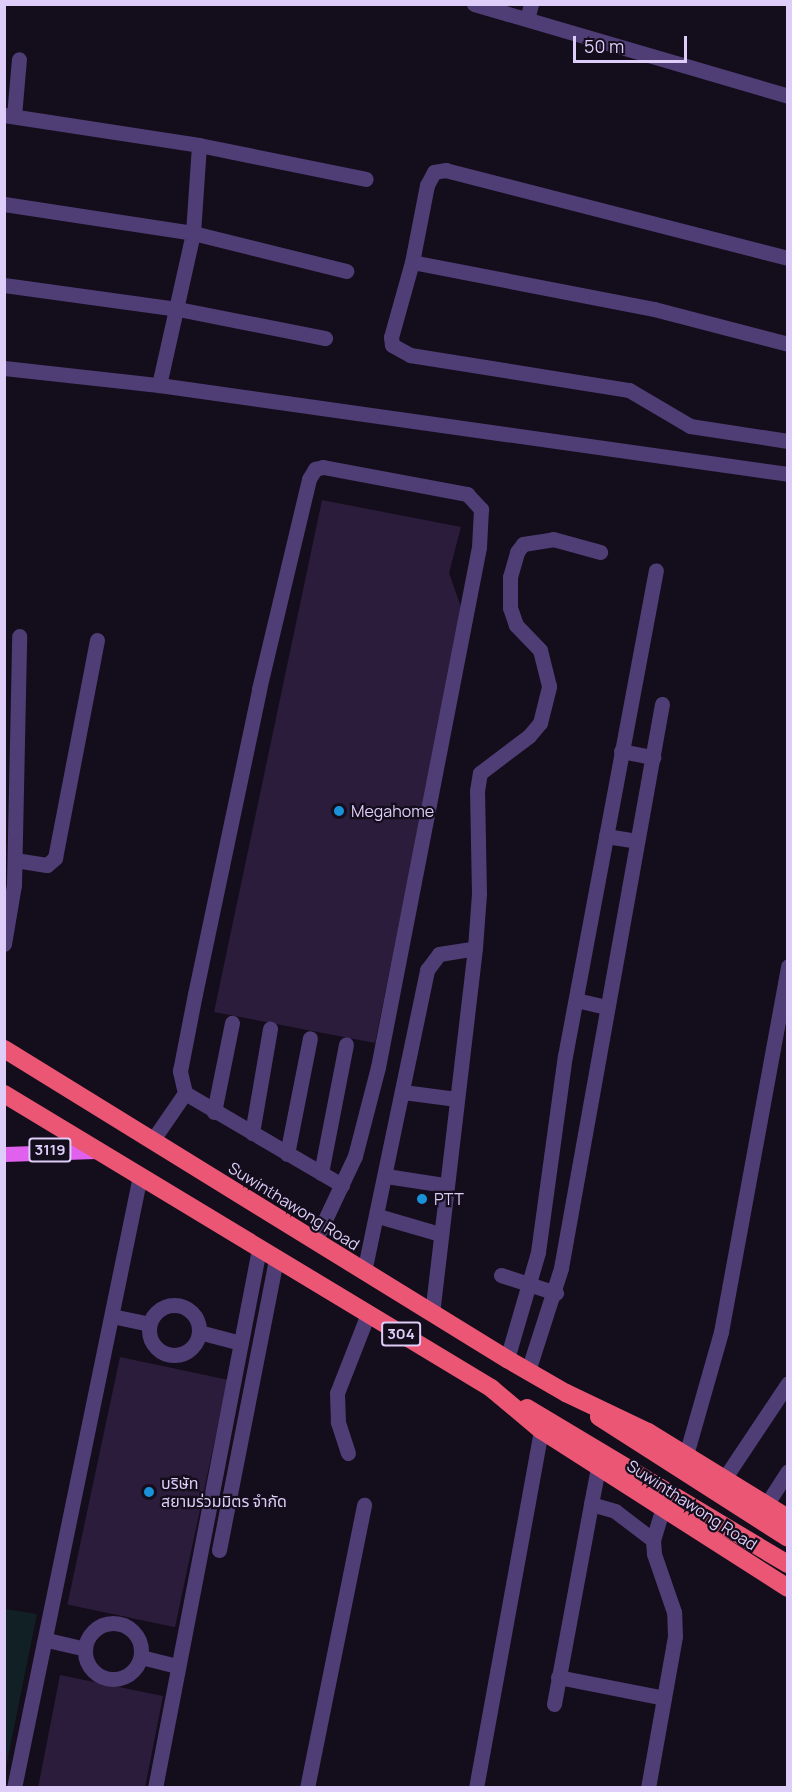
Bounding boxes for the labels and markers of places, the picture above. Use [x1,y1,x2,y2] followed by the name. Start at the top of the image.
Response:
[351,801,434,821] place label: Megahome
[332,804,346,818] marker: Megahome
[434,1189,464,1209] place label: PTT
[415,1192,429,1206] marker: PTT
[161,1473,287,1511] place label: บริษัท สยามร่วมมิตร จำกัด
[142,1485,156,1499] marker: บริษัท สยามร่วมมิตร จำกัด

